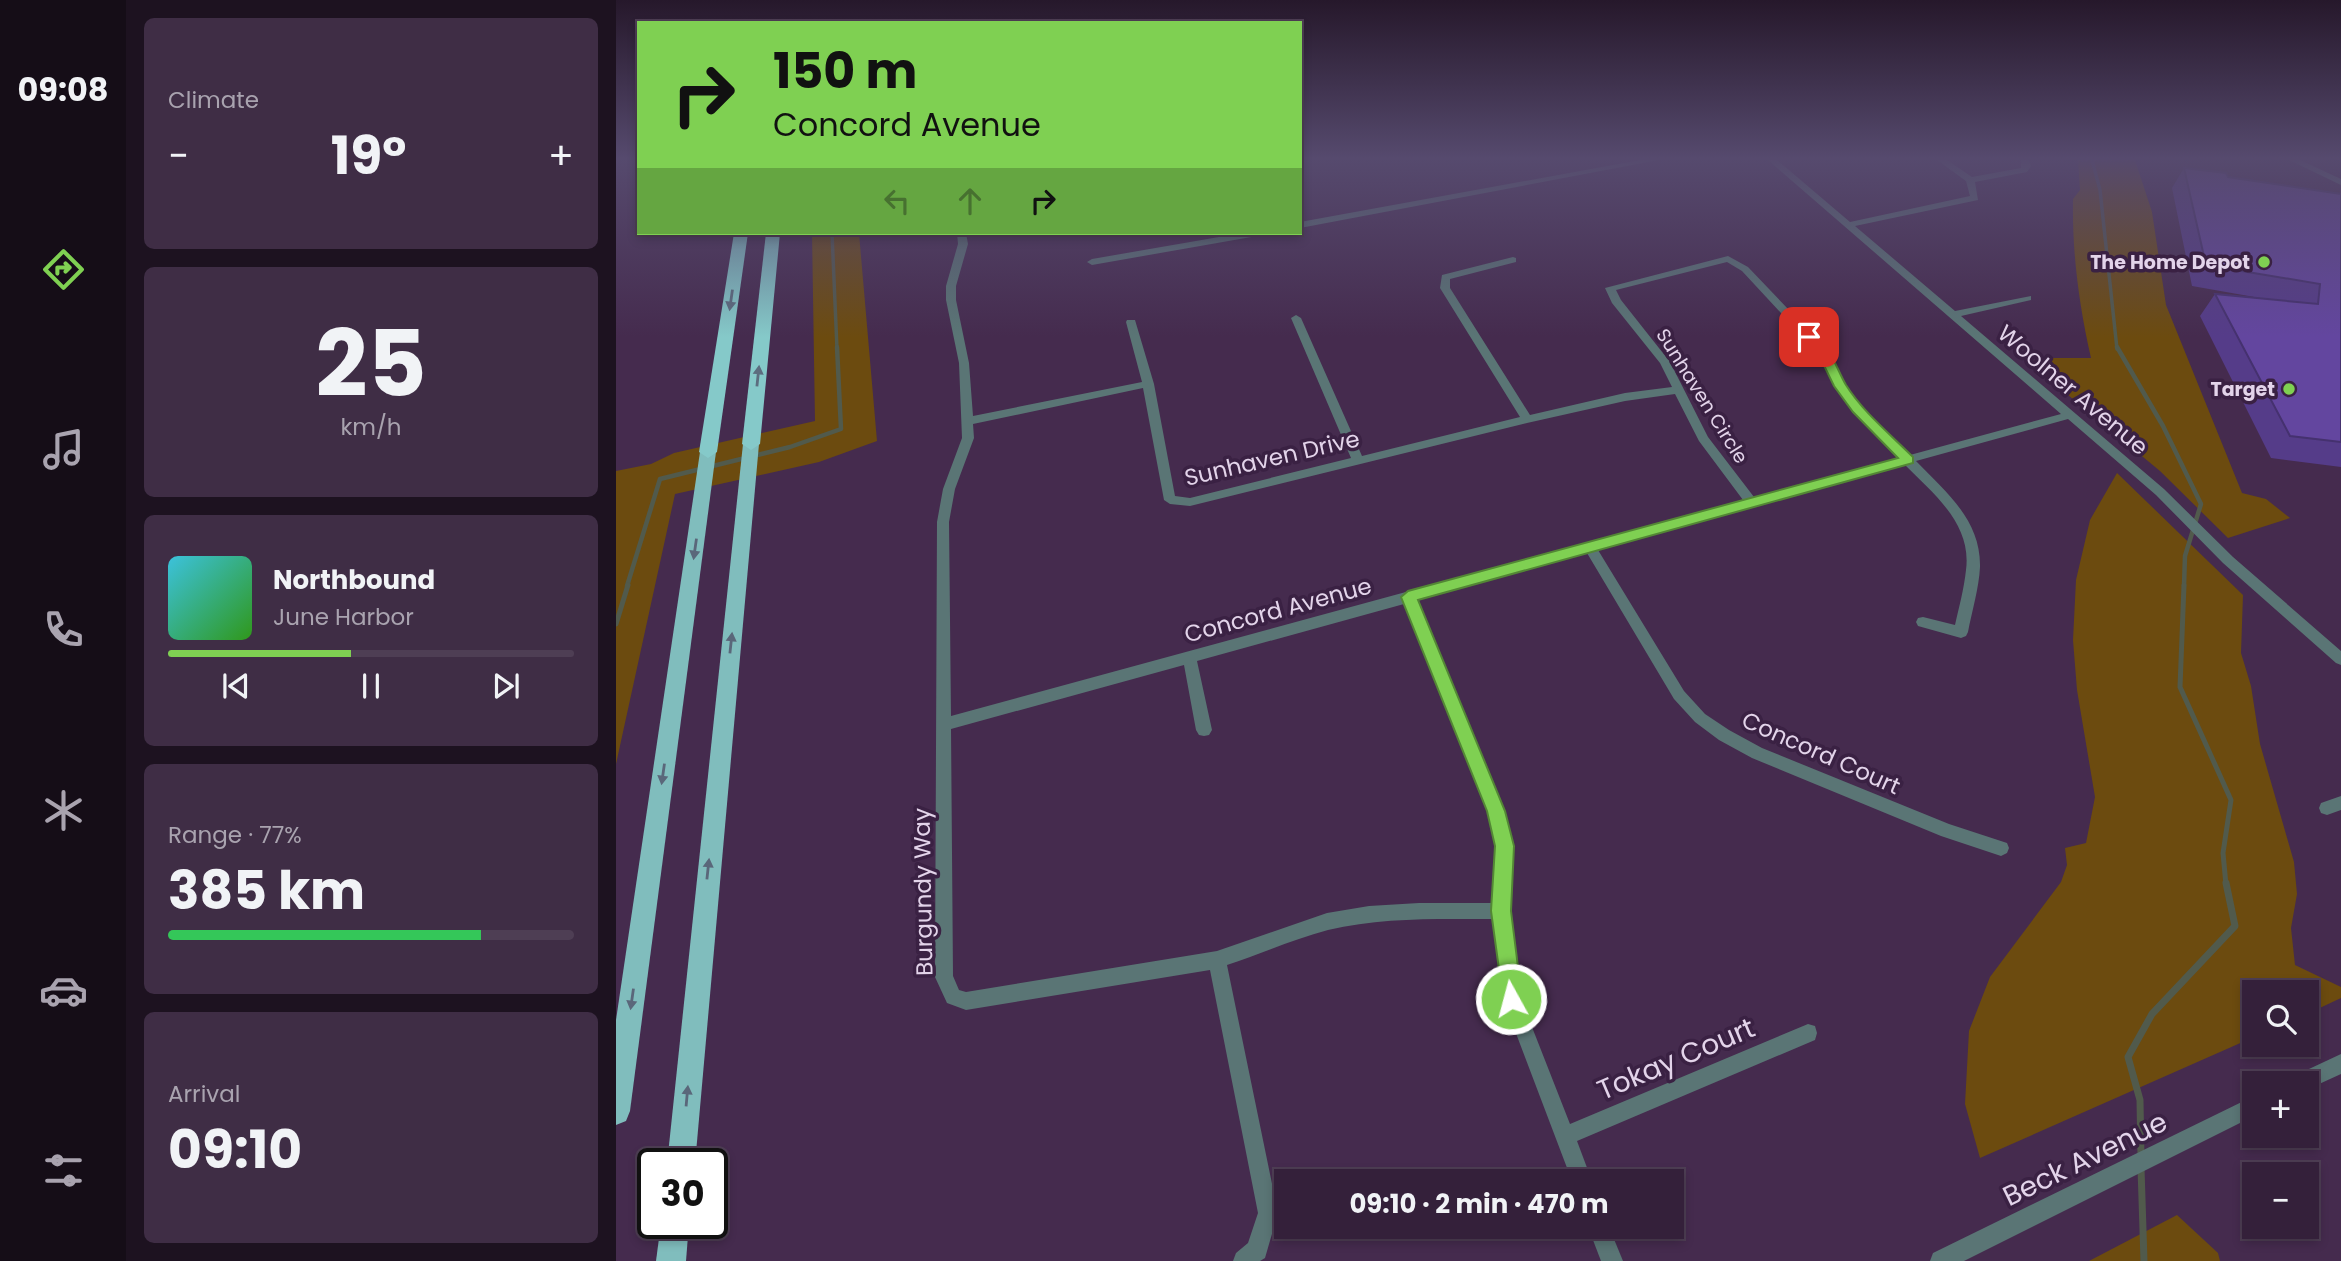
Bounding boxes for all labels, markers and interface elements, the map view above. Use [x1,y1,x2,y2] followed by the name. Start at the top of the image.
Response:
[773,37,918,105] text: 150 m
[658,49,749,140] icon: right
[17,67,109,112] text: 09:08
[168,84,259,116] text: Climate
[773,102,1041,147] text: Concord Avenue
[331,119,406,192] text: 19°
[168,129,189,182] text: −
[548,129,574,182] text: +
[878,182,916,220] icon: left
[951,182,989,220] icon: ahead
[1024,182,1062,220] icon: right
[39,245,88,294] icon: directions
[2090,249,2250,276] place label: The Home Depot
[2256,254,2272,270] marker: The Home Depot
[725,289,736,311] one-way arrow
[315,300,427,428] text: 25
[1779,307,1839,367] pin
[1991,317,2155,463] street label: Woolner Avenue
[1790,318,1828,356] icon: arrive
[1650,323,1754,469] street label: Sunhaven Circle
[752,365,763,387] one-way arrow
[2210,376,2275,403] place label: Target
[2281,381,2297,397] marker: Target
[340,411,402,443] text: km/h
[1181,422,1363,494] street label: Sunhaven Drive
[39,425,88,474] icon: music
[689,538,700,560] one-way arrow
[273,562,435,598] text: Northbound
[1181,570,1375,650] street label: Concord Avenue
[273,601,414,633] text: June Harbor
[39,605,88,654] icon: phone
[726,632,737,654] one-way arrow
[217,667,255,705] icon: previous
[352,667,390,705] icon: pause
[487,667,525,705] icon: next
[1737,704,1905,802] street label: Concord Court
[658,763,669,785] one-way arrow
[39,786,88,835] icon: climate
[906,808,940,976] street label: Burgundy Way
[168,819,302,851] text: Range · 77%
[168,854,365,927] text: 385 km
[703,858,714,880] one-way arrow
[1474,962,1548,1036] position arrow
[39,966,88,1015] icon: car
[2242,980,2319,1239] map controls
[2242,980,2319,1057] button: search
[626,989,637,1011] one-way arrow
[1591,1008,1761,1110] street label: Tokay Court
[2242,1071,2319,1148] button: +
[168,1078,240,1110] text: Arrival
[682,1085,693,1107] one-way arrow
[1996,1102,2174,1216] street label: Beck Avenue
[168,1113,302,1186] text: 09:10
[39,1146,88,1195] icon: filters
[637,1148,728,1239] speed limit sign: 30
[2242,1162,2319,1239] button: −
[1349,1186,1609,1222] text: 09:10 · 2 min · 470 m

